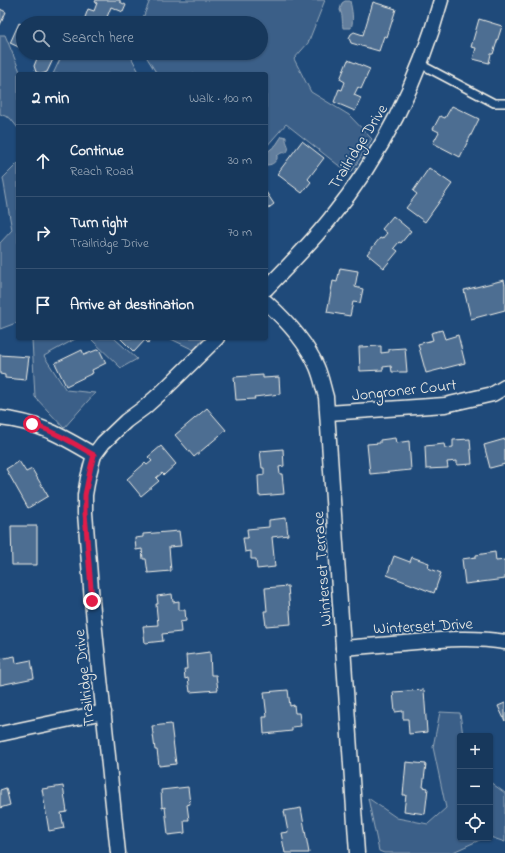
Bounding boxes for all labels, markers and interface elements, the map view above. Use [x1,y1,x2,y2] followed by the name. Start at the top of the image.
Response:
[16,16,268,60] search box
[30,27,52,49] icon: search
[62,27,134,49] text: Search here
[32,86,69,111] text: 2 min
[189,89,252,108] text: Walk · 100 m
[323,99,395,195] street label: Trailridge Drive
[70,140,124,162] text: Continue
[32,150,54,172] icon: ahead
[228,151,252,170] text: 30 m
[70,162,134,181] text: Reach Road
[70,212,128,234] text: Turn right
[32,222,54,244] icon: right
[228,223,252,242] text: 70 m
[70,234,149,253] text: Trailridge Drive
[32,294,54,316] icon: arrive
[70,294,194,316] text: Arrive at destination
[351,373,458,408] street label: Jongroner Court
[23,415,41,433] route start
[307,510,339,627] street label: Winterset Terrace
[83,592,101,610] route end
[373,612,474,642] street label: Winterset Drive
[68,628,102,727] street label: Trailridge Drive
[457,733,493,841] map controls
[457,733,493,769] button: +
[457,769,493,805] button: −
[457,805,493,841] button: locate

